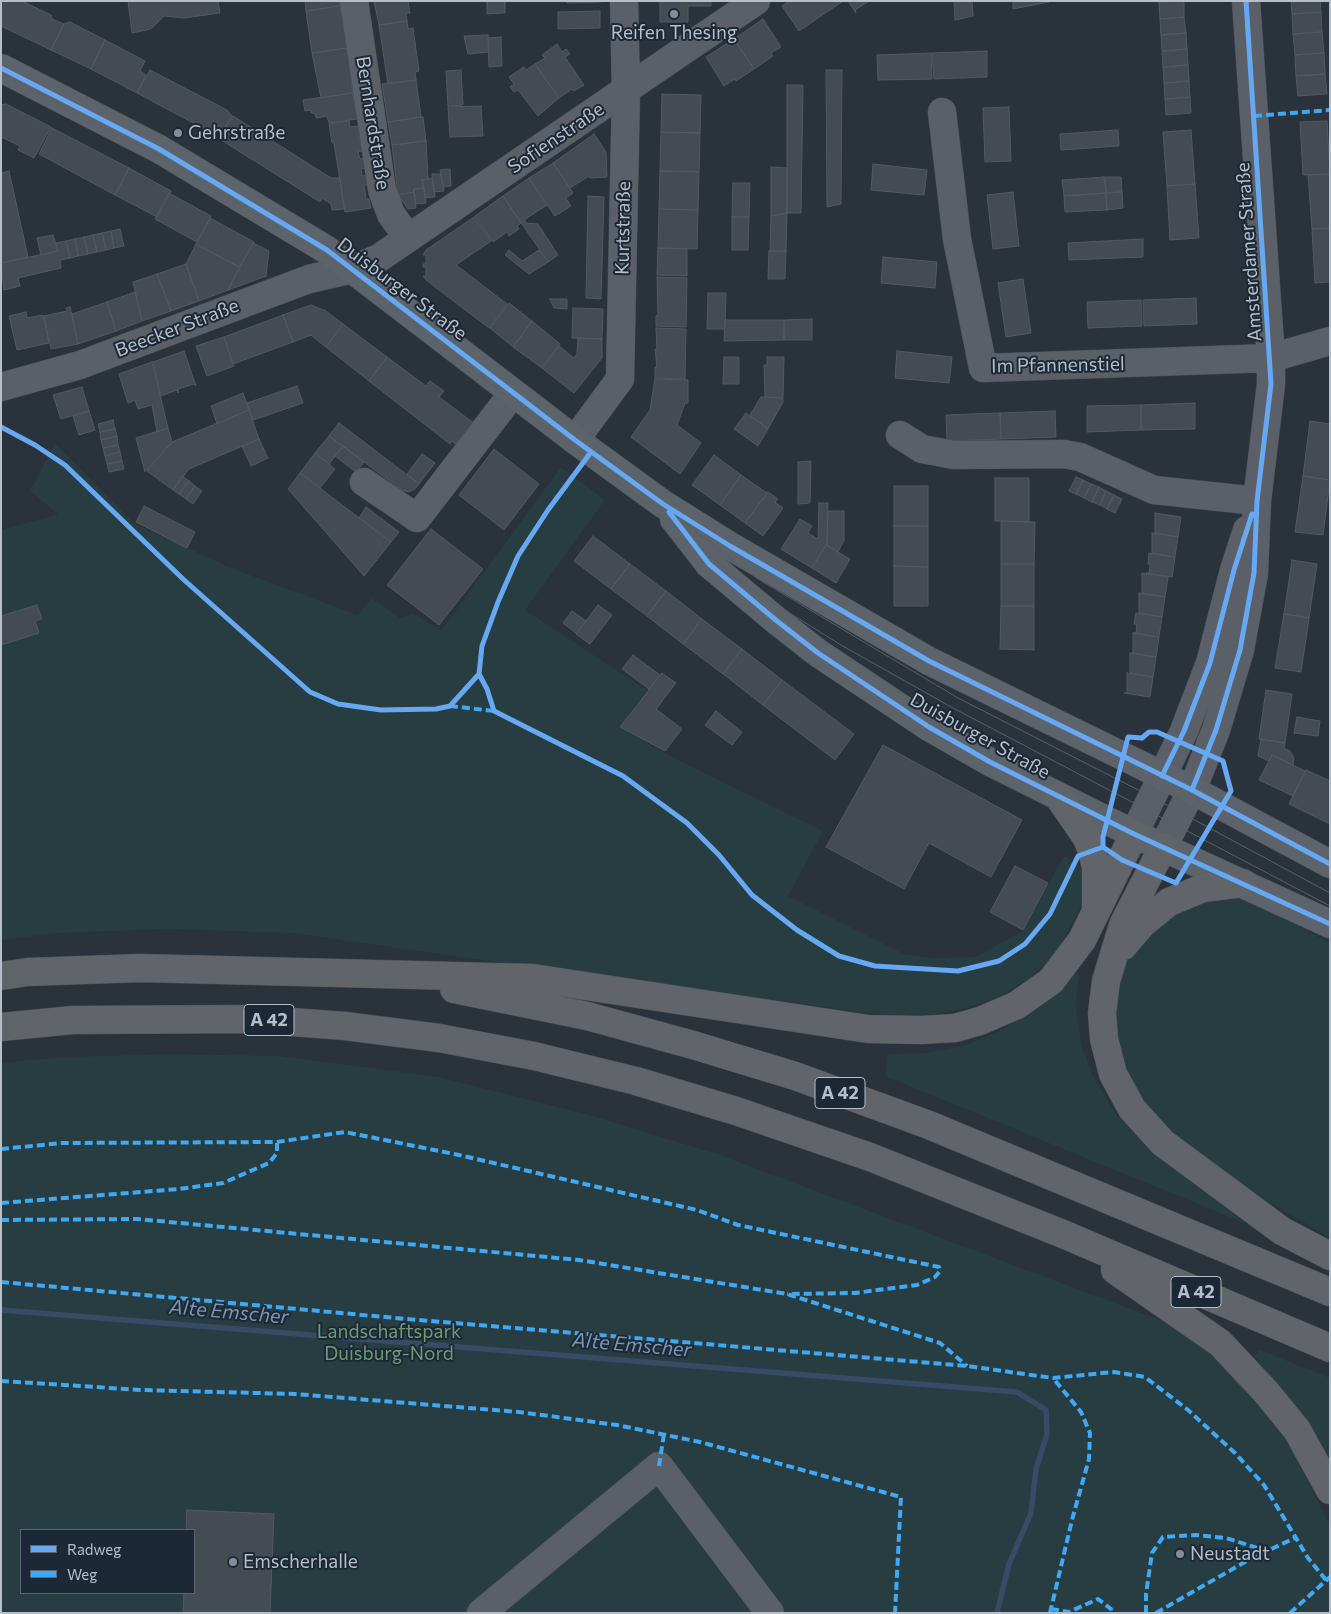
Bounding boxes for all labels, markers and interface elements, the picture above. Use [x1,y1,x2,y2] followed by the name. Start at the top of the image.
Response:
[668,8,680,20] marker: Reifen Thesing
[611,22,737,44] place label: Reifen Thesing
[351,55,395,191] street label: Bernhardstraße
[504,98,608,178] street label: Sofienstraße
[188,122,285,144] place label: Gehrstraße
[172,127,184,139] marker: Gehrstraße
[1231,162,1267,342] street label: Amsterdamer Straße
[611,181,635,275] street label: Kurtstraße
[333,233,471,345] street label: Duisburger Straße
[112,294,242,362] street label: Beecker Straße
[991,352,1125,378] street label: Im Pfannenstiel
[906,688,1054,784] street label: Duisburger Straße
[244,1004,294,1036] road number: A 42
[815,1078,865,1108] road number: A 42
[1171,1276,1221,1308] road number: A 42
[168,1295,290,1329] water label: Alte Emscher
[317,1321,461,1365] park label: Landschaftspark Duisburg-Nord
[571,1328,693,1362] water label: Alte Emscher
[20,1529,195,1594] legend
[67,1540,121,1558] text: Radweg
[1190,1543,1270,1565] place label: Neustadt
[1174,1548,1186,1560] marker: Neustadt
[243,1551,358,1573] place label: Emscherhalle
[227,1556,239,1568] marker: Emscherhalle
[67,1565,97,1583] text: Weg

